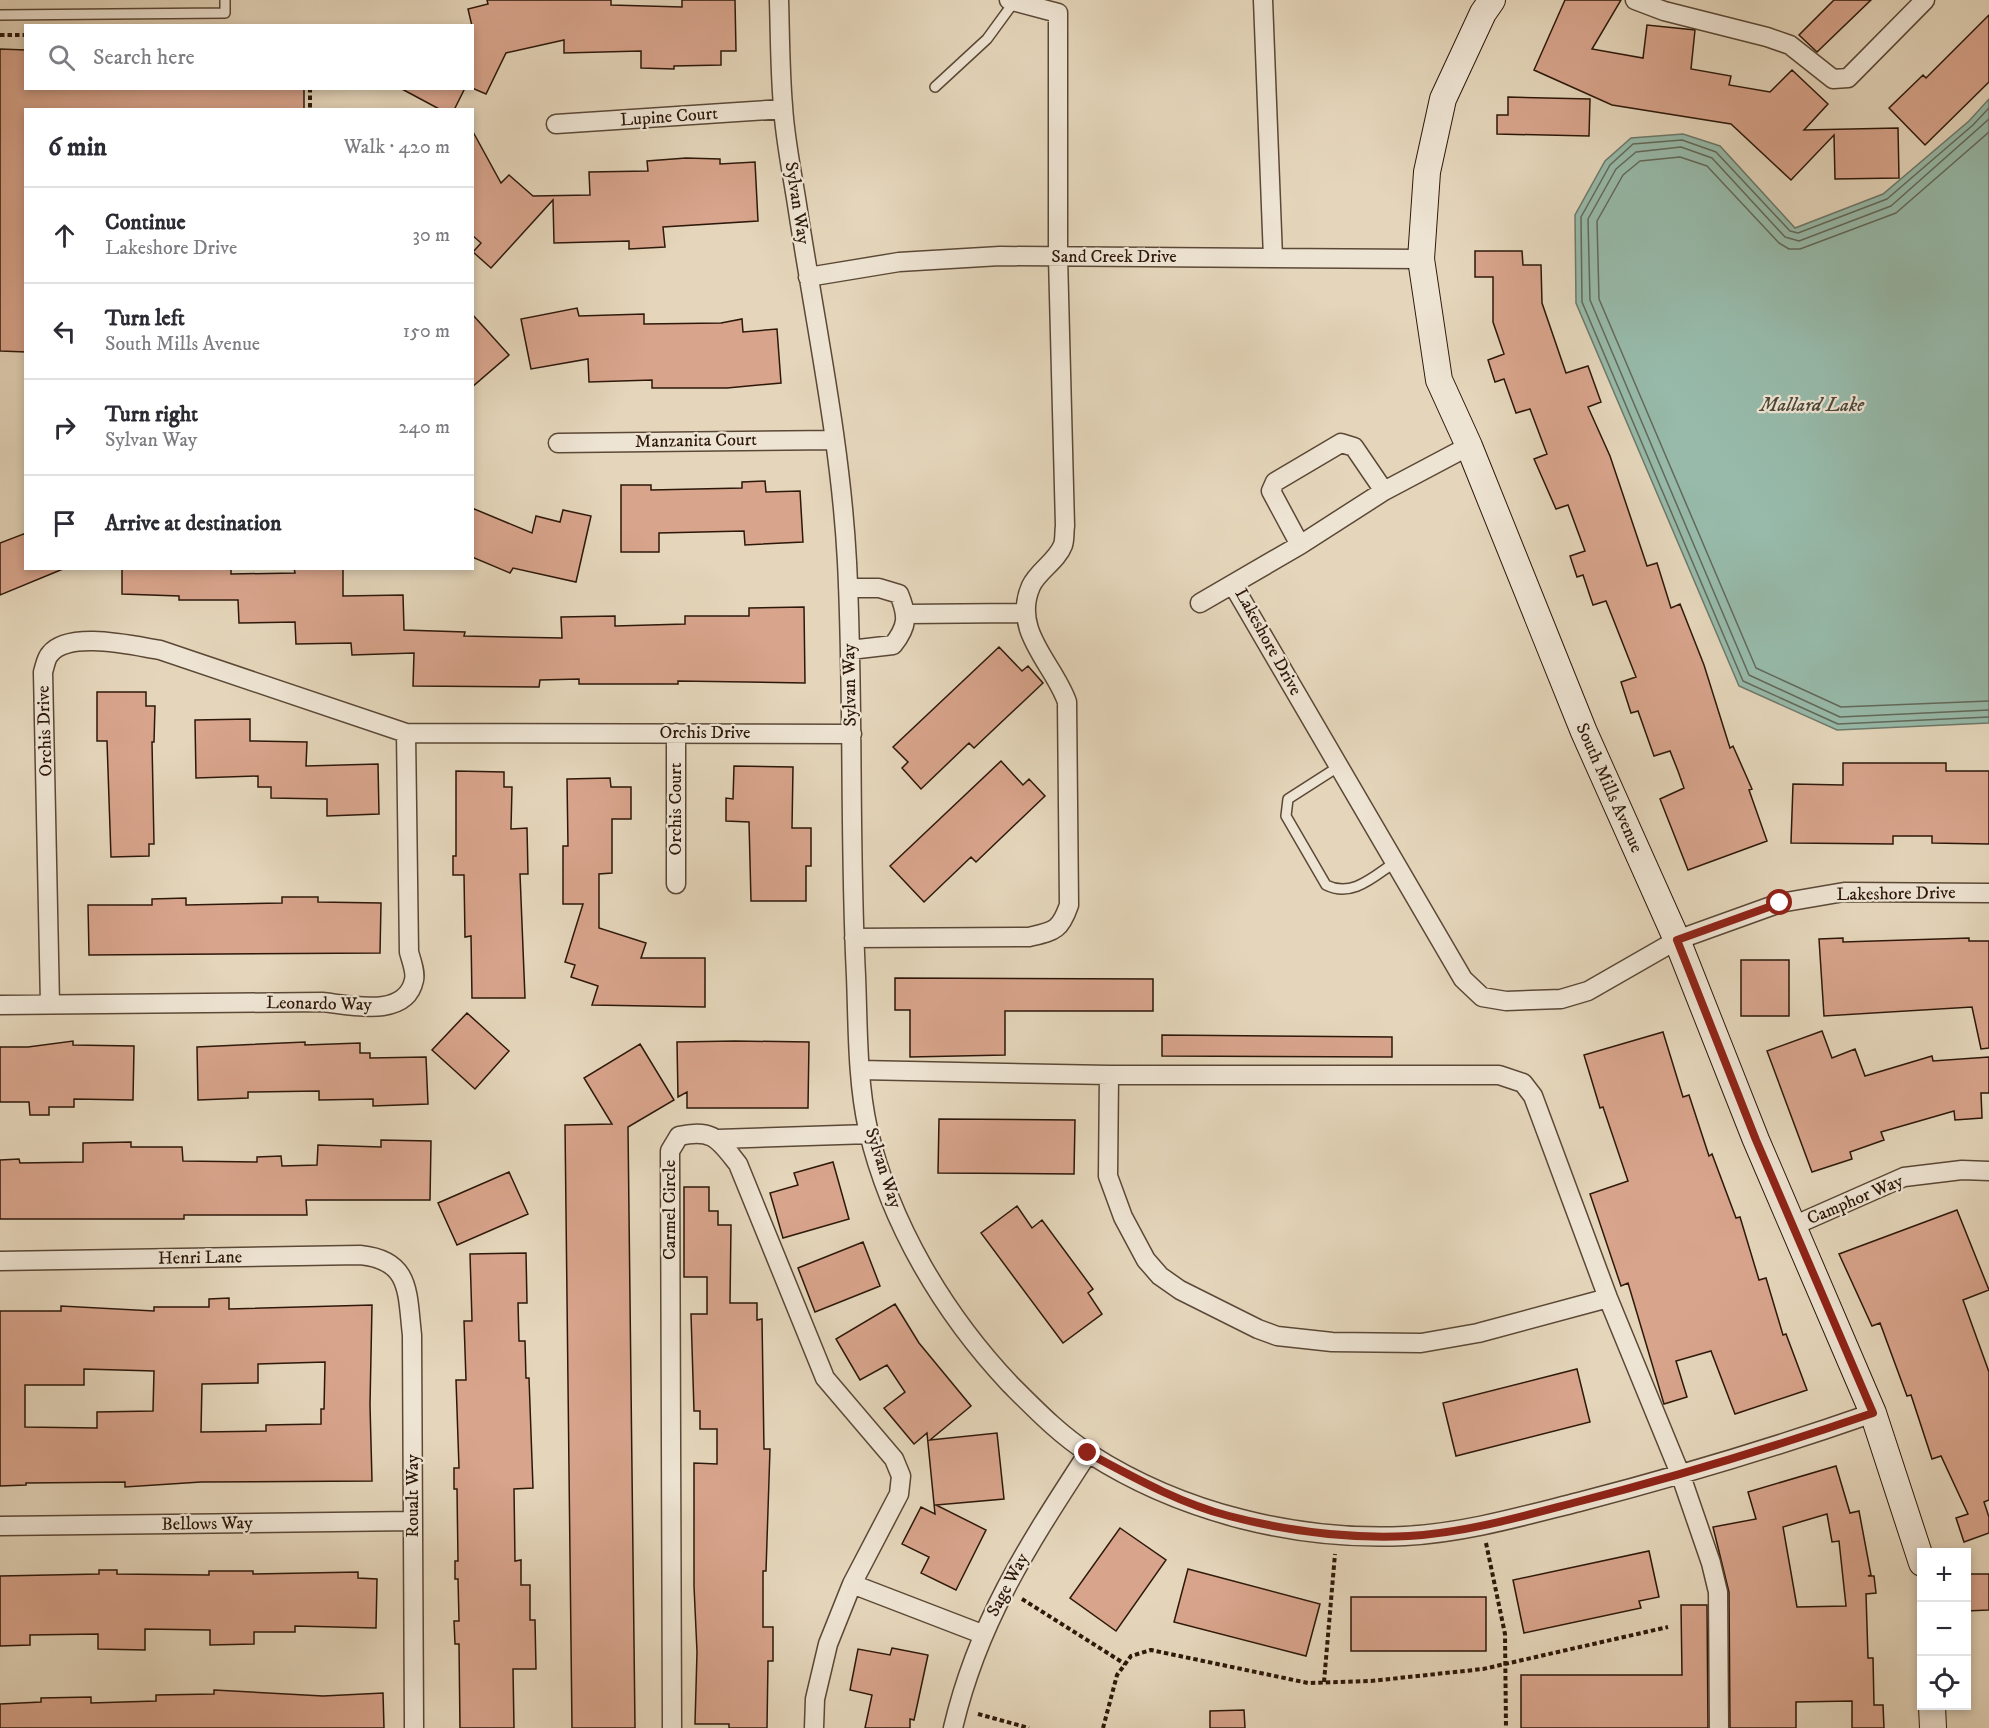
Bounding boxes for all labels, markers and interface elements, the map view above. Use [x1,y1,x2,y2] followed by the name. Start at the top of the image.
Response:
[24,24,474,90] search box
[45,41,78,74] icon: search
[93,44,195,71] text: Search here
[619,103,719,131] street label: Lupine Court
[48,131,107,164] text: 6 min
[344,135,450,160] text: Walk · 420 m
[780,160,814,246] street label: Sylvan Way
[105,209,186,236] text: Continue
[48,219,81,252] icon: ahead
[412,223,450,248] text: 30 m
[105,236,237,261] text: Lakeshore Drive
[1051,246,1177,268] street label: Sand Creek Drive
[105,305,185,332] text: Turn left
[48,315,81,348] icon: left
[403,319,450,344] text: 150 m
[105,332,260,357] text: South Mills Avenue
[1758,393,1865,418] water label: Mallard Lake
[105,401,198,428] text: Turn right
[48,411,81,444] icon: right
[399,415,450,440] text: 240 m
[105,428,197,453] text: Sylvan Way
[635,429,757,453] street label: Manzanita Court
[48,507,81,540] icon: arrive
[105,510,282,537] text: Arrive at destination
[1230,585,1306,699] street label: Lakeshore Drive
[838,643,862,727] street label: Sylvan Way
[32,685,58,777] street label: Orchis Drive
[1571,720,1647,856] street label: South Mills Avenue
[659,722,751,744] street label: Orchis Drive
[665,762,687,855] street label: Orchis Court
[1836,882,1956,906] street label: Lakeshore Drive
[1766,889,1792,915] route start
[266,992,373,1016] street label: Leonardo Way
[860,1125,906,1211] street label: Sylvan Way
[659,1160,681,1260] street label: Carmel Circle
[1804,1170,1907,1230] street label: Camphor Way
[158,1246,242,1270] street label: Henri Lane
[1074,1439,1100,1465] route end
[402,1454,424,1538] street label: Roualt Way
[161,1512,253,1536] street label: Bellows Way
[1917,1548,1971,1710] map controls
[1917,1548,1971,1602] button: +
[982,1549,1034,1620] street label: Sage Way
[1917,1602,1971,1656] button: −
[1917,1656,1971,1710] button: locate

